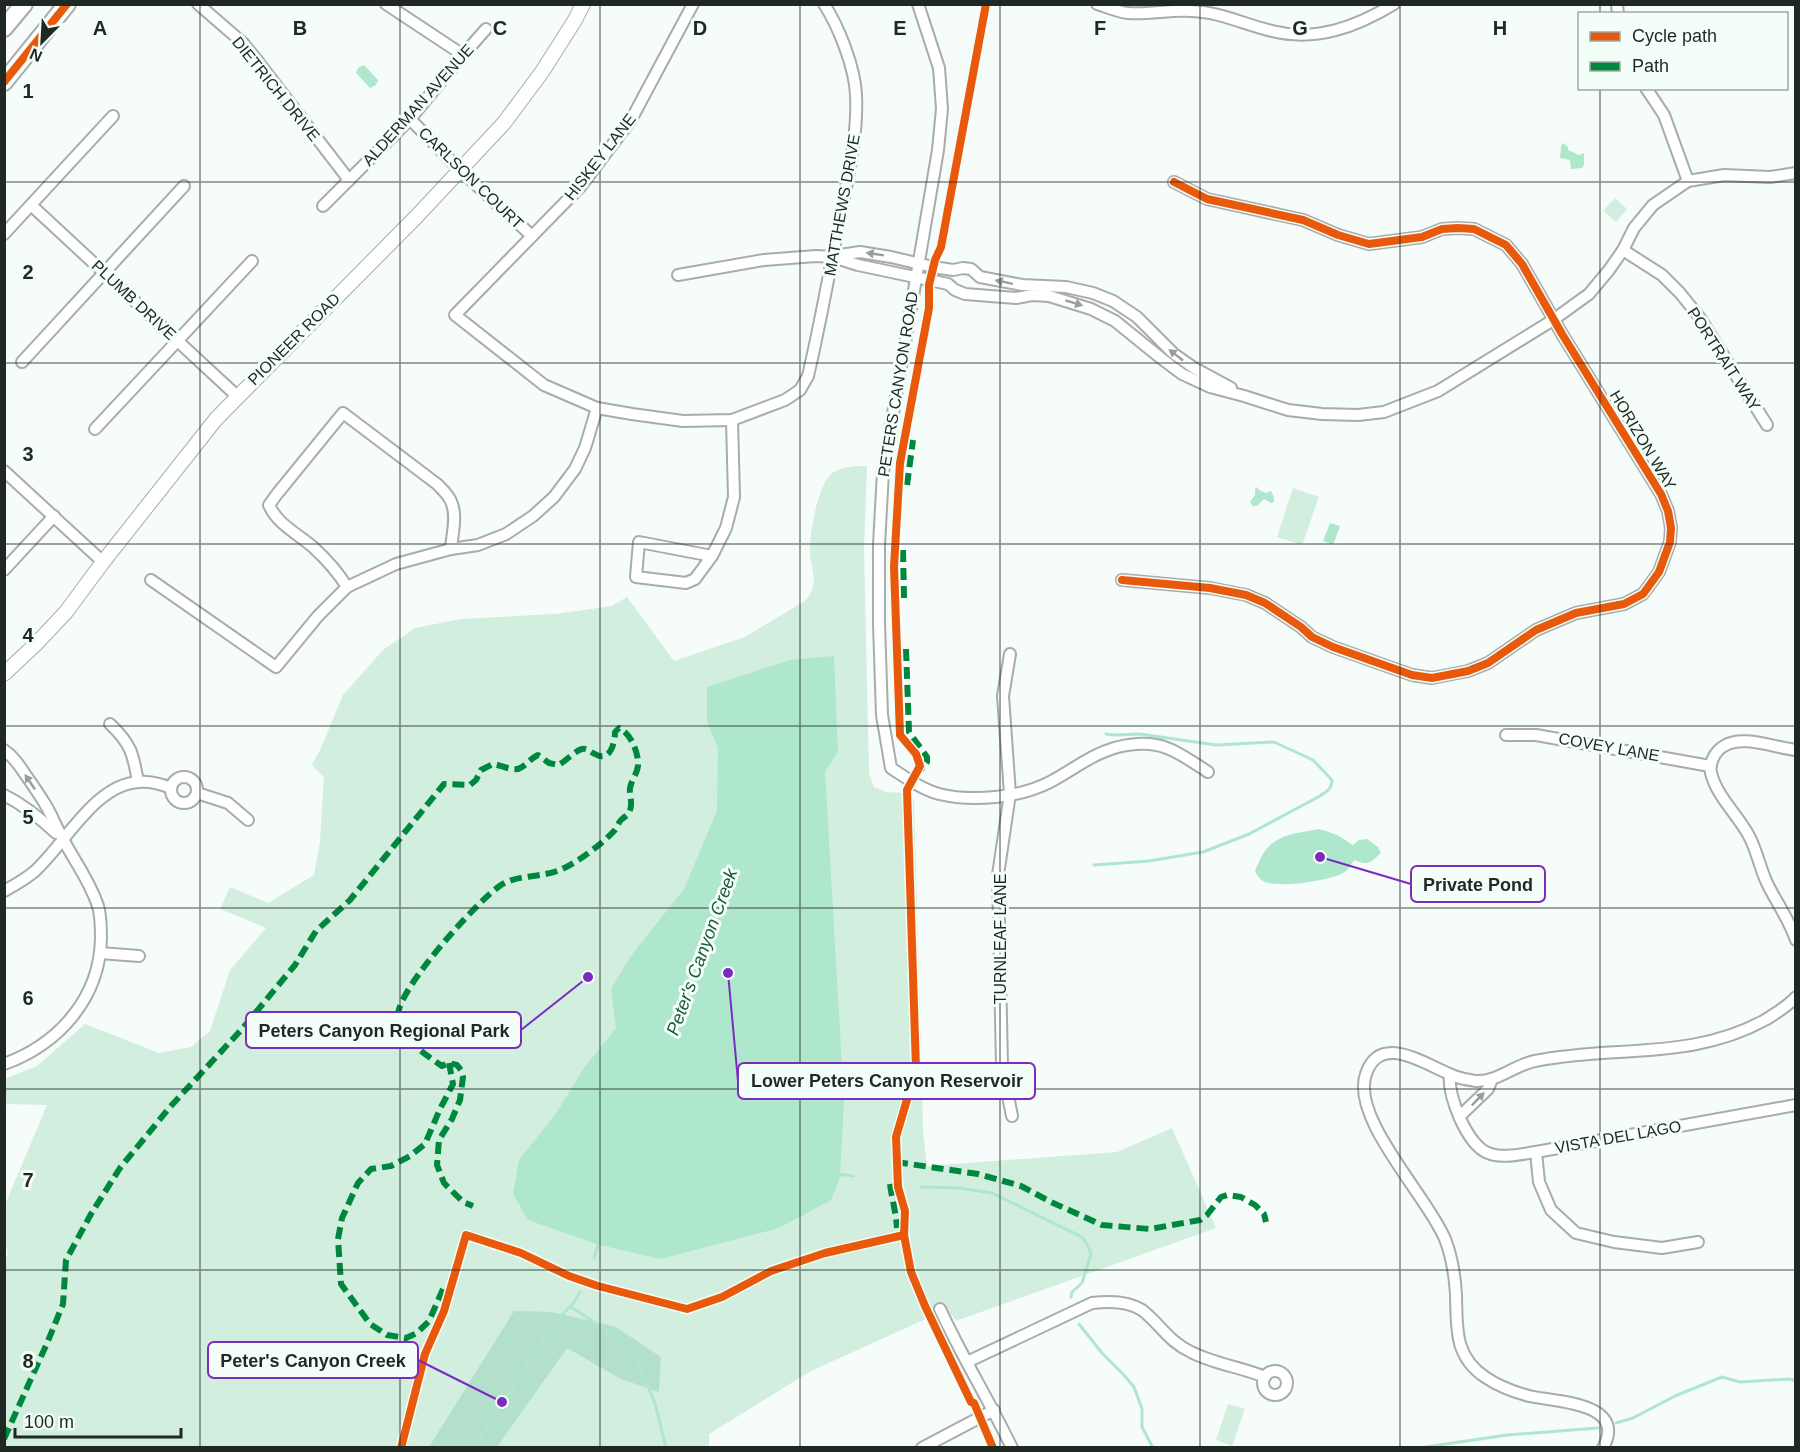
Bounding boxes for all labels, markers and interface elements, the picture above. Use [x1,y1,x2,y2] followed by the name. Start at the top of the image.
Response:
[12,12,72,72] north arrow
[1578,12,1788,90] legend
[93,17,107,39] text: A
[293,17,307,39] text: B
[493,17,507,39] text: C
[693,17,707,39] text: D
[893,17,907,39] text: E
[1094,17,1106,39] text: F
[1292,17,1308,39] text: G
[1493,17,1507,39] text: H
[1632,26,1717,46] text: Cycle path
[229,34,323,144] street label: DIETRICH DRIVE
[359,41,477,169] street label: ALDERMAN AVENUE
[27,45,45,65] text: N
[1632,56,1669,76] text: Path
[22,80,34,102] text: 1
[561,111,639,203] street label: HISKEY LANE
[415,124,527,232] street label: CARLSON COURT
[821,133,863,277] street label: MATTHEWS DRIVE
[866,250,885,259] one-way arrow
[89,257,179,343] street label: PLUMB DRIVE
[22,261,34,283] text: 2
[995,276,1013,286] one-way arrow
[245,290,343,388] street label: PIONEER ROAD
[875,290,921,478] street label: PETERS CANYON ROAD
[1065,299,1083,308] one-way arrow
[1684,304,1764,414] street label: PORTRAIT WAY
[1168,349,1184,362] one-way arrow
[1607,387,1680,493] street label: HORIZON WAY
[22,443,34,465] text: 3
[22,624,34,646] text: 4
[1557,730,1661,764] street label: COVEY LANE
[25,774,36,790] one-way arrow
[22,806,34,828] text: 5
[663,865,742,1038] water label: Peter's Canyon Creek
[1411,866,1545,902] callout: Private Pond
[992,874,1009,1004] street label: TURNLEAF LANE
[1423,875,1533,895] text: Private Pond
[22,987,34,1009] text: 6
[246,1012,521,1048] callout: Peters Canyon Regional Park
[258,1021,511,1041] text: Peters Canyon Regional Park
[738,1063,1035,1099] callout: Lower Peters Canyon Reservoir
[751,1071,1023,1091] text: Lower Peters Canyon Reservoir
[1470,1093,1484,1107] one-way arrow
[1553,1118,1683,1156] street label: VISTA DEL LAGO
[22,1169,34,1191] text: 7
[208,1342,418,1378] callout: Peter's Canyon Creek
[22,1350,34,1372] text: 8
[220,1351,407,1371] text: Peter's Canyon Creek
[15,1401,182,1439] scale bar
[24,1412,74,1432] text: 100 m

